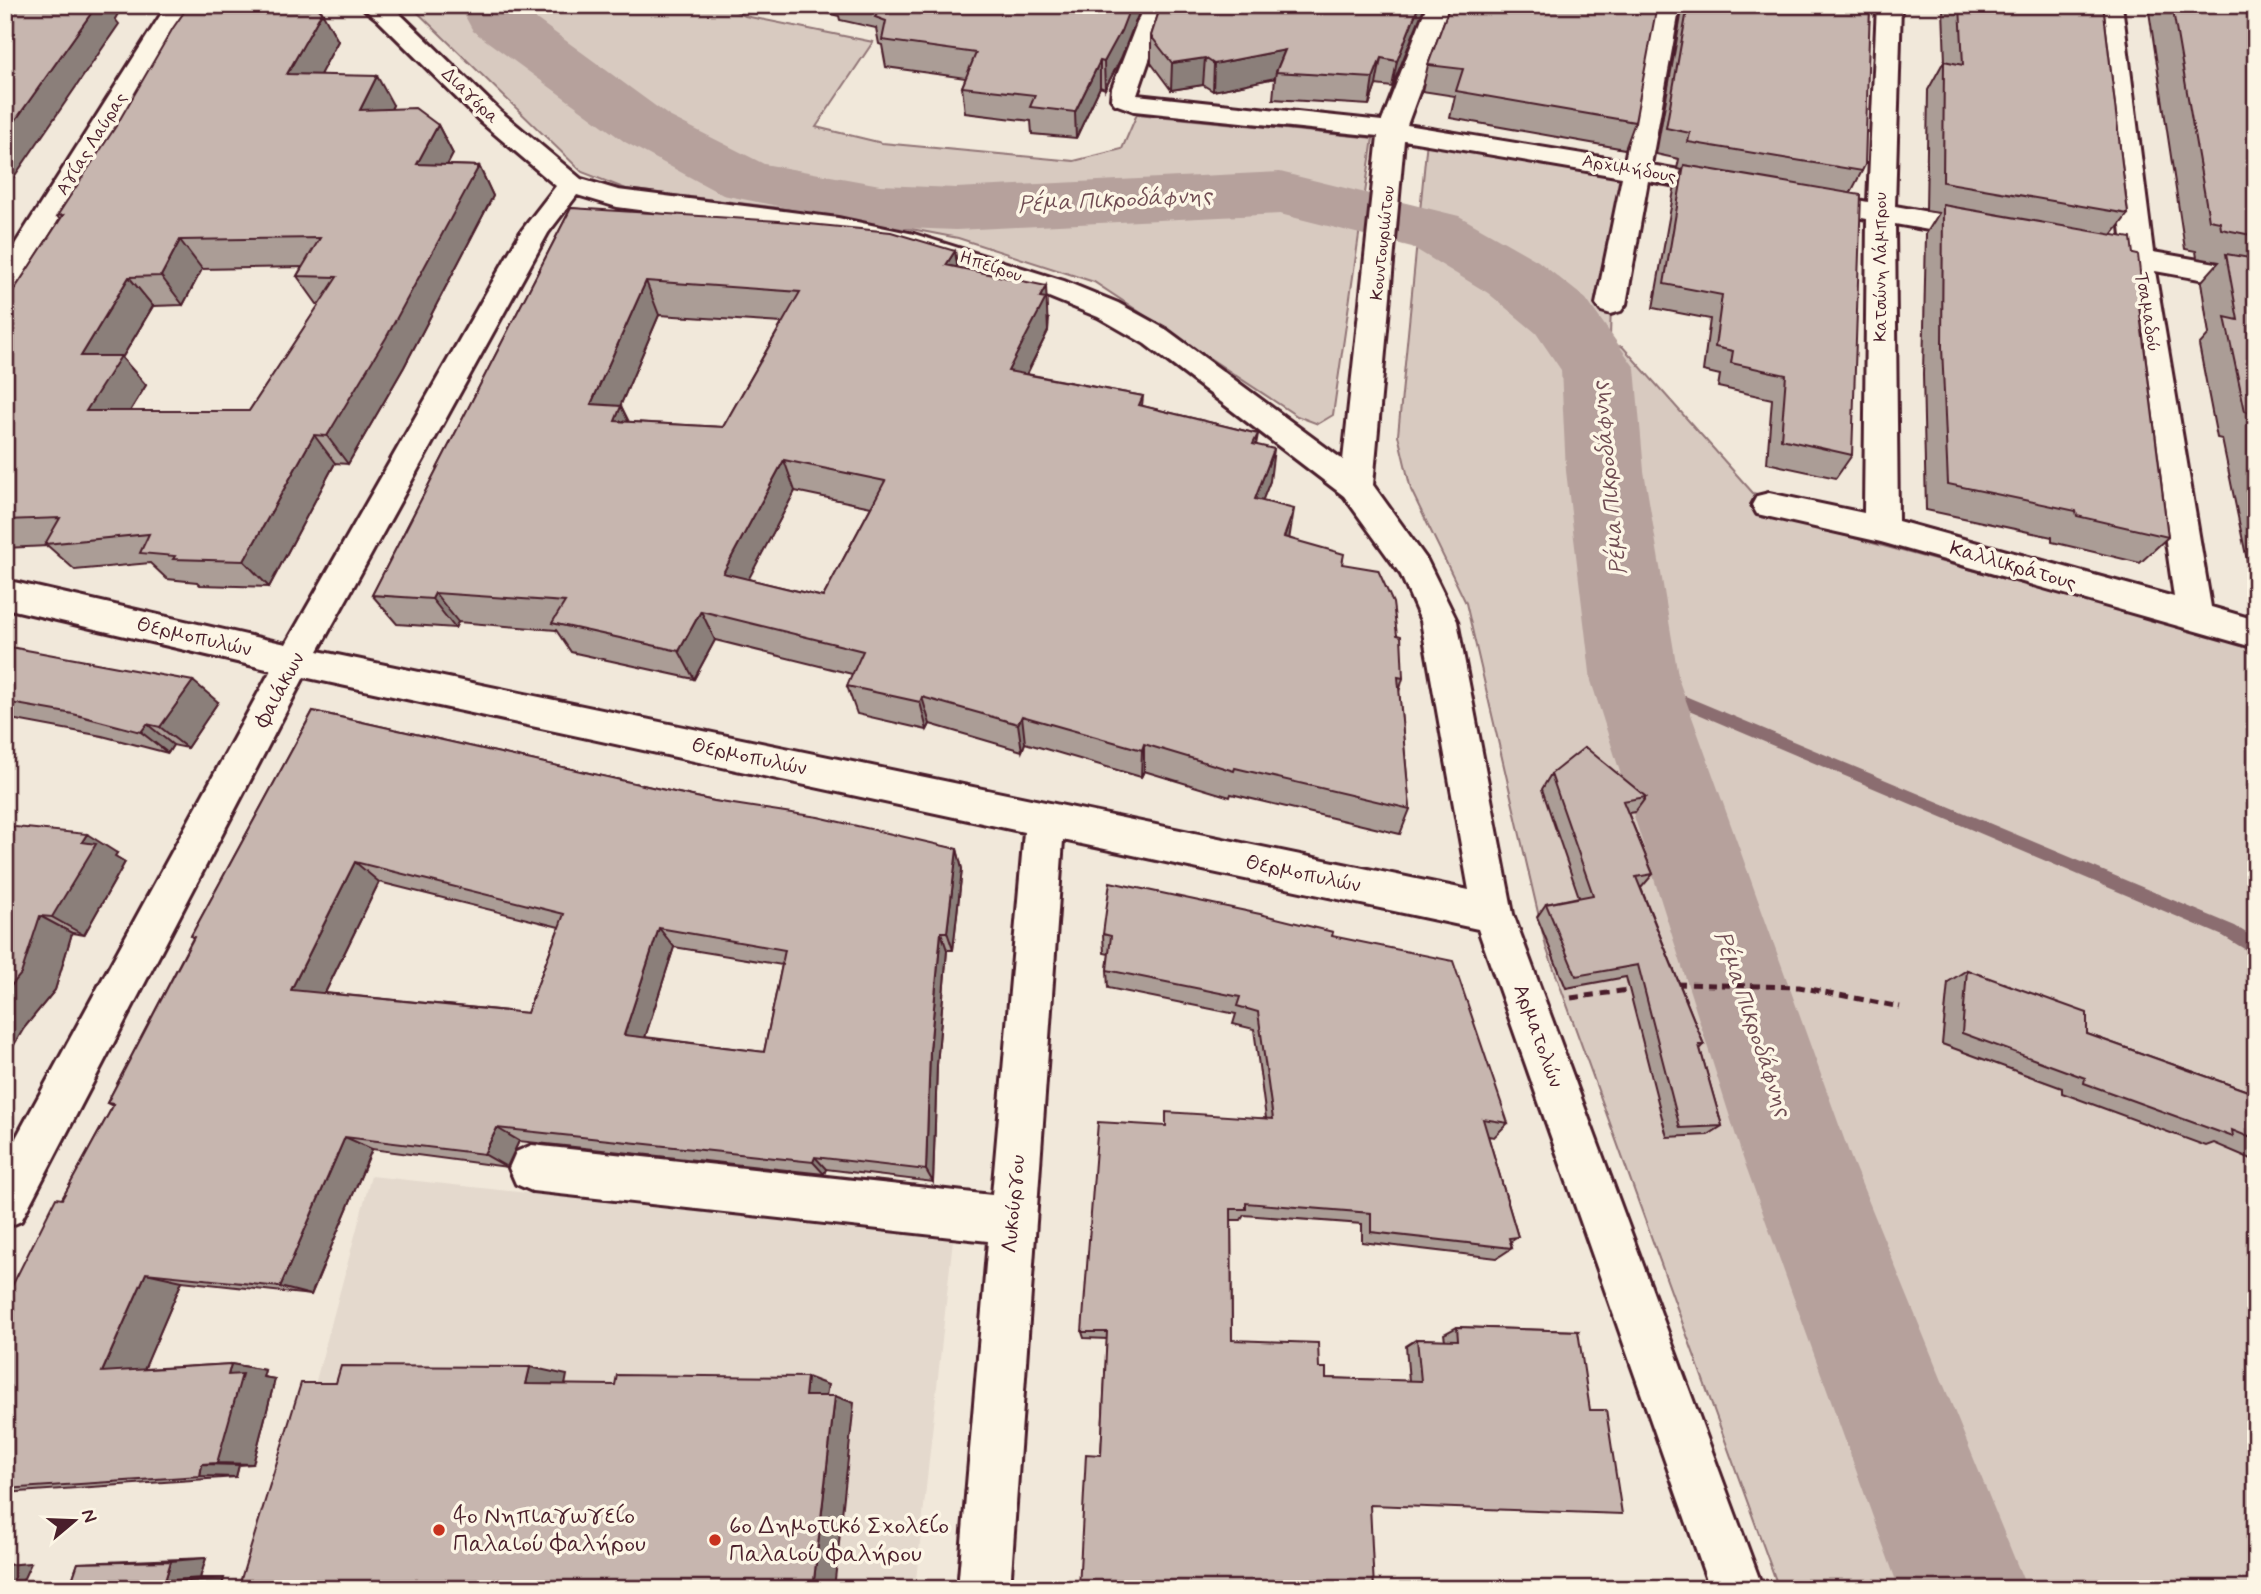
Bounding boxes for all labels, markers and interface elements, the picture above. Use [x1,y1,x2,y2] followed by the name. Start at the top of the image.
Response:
[436,62,504,130] street label: Διαγόρα
[51,88,133,200] street label: Αγίας Λαύρας
[1580,149,1678,189] street label: Αρχιμήδους
[1017,180,1215,221] water label: Ρέμα Πικροδάφνης
[1365,185,1401,301] street label: Κουντουριώτου
[1869,192,1893,342] street label: Κατσώνη Λάμπρου
[957,246,1025,288] street label: Ηπείρου
[2129,271,2165,353] street label: Τσαμαδού
[1584,378,1635,576] water label: Ρέμα Πικροδάφνης
[1946,535,2080,597] street label: Καλλικράτους
[134,610,254,664] street label: Θερμοπυλών
[248,647,312,733] street label: Φαιάκων
[689,731,809,783] street label: Θερμοπυλών
[1243,848,1363,900] street label: Θερμοπυλών
[1706,927,1799,1122] water label: Ρέμα Πικροδάφνης
[1506,980,1570,1092] street label: Αρματολών
[996,1154,1032,1254] street label: Λυκούργου
[38,1486,108,1556] north arrow
[453,1501,646,1560] place label: 4ο Νηπιαγωγείο Παλαιού Φαλήρου
[75,1506,103,1526] text: N
[729,1511,949,1570] place label: 6ο Δημοτικό Σχολείο Παλαιού Φαλήρου
[431,1522,447,1538] marker: 4ο Νηπιαγωγείο Παλαιού Φαλήρου
[707,1532,723,1548] marker: 6ο Δημοτικό Σχολείο Παλαιού Φαλήρου

